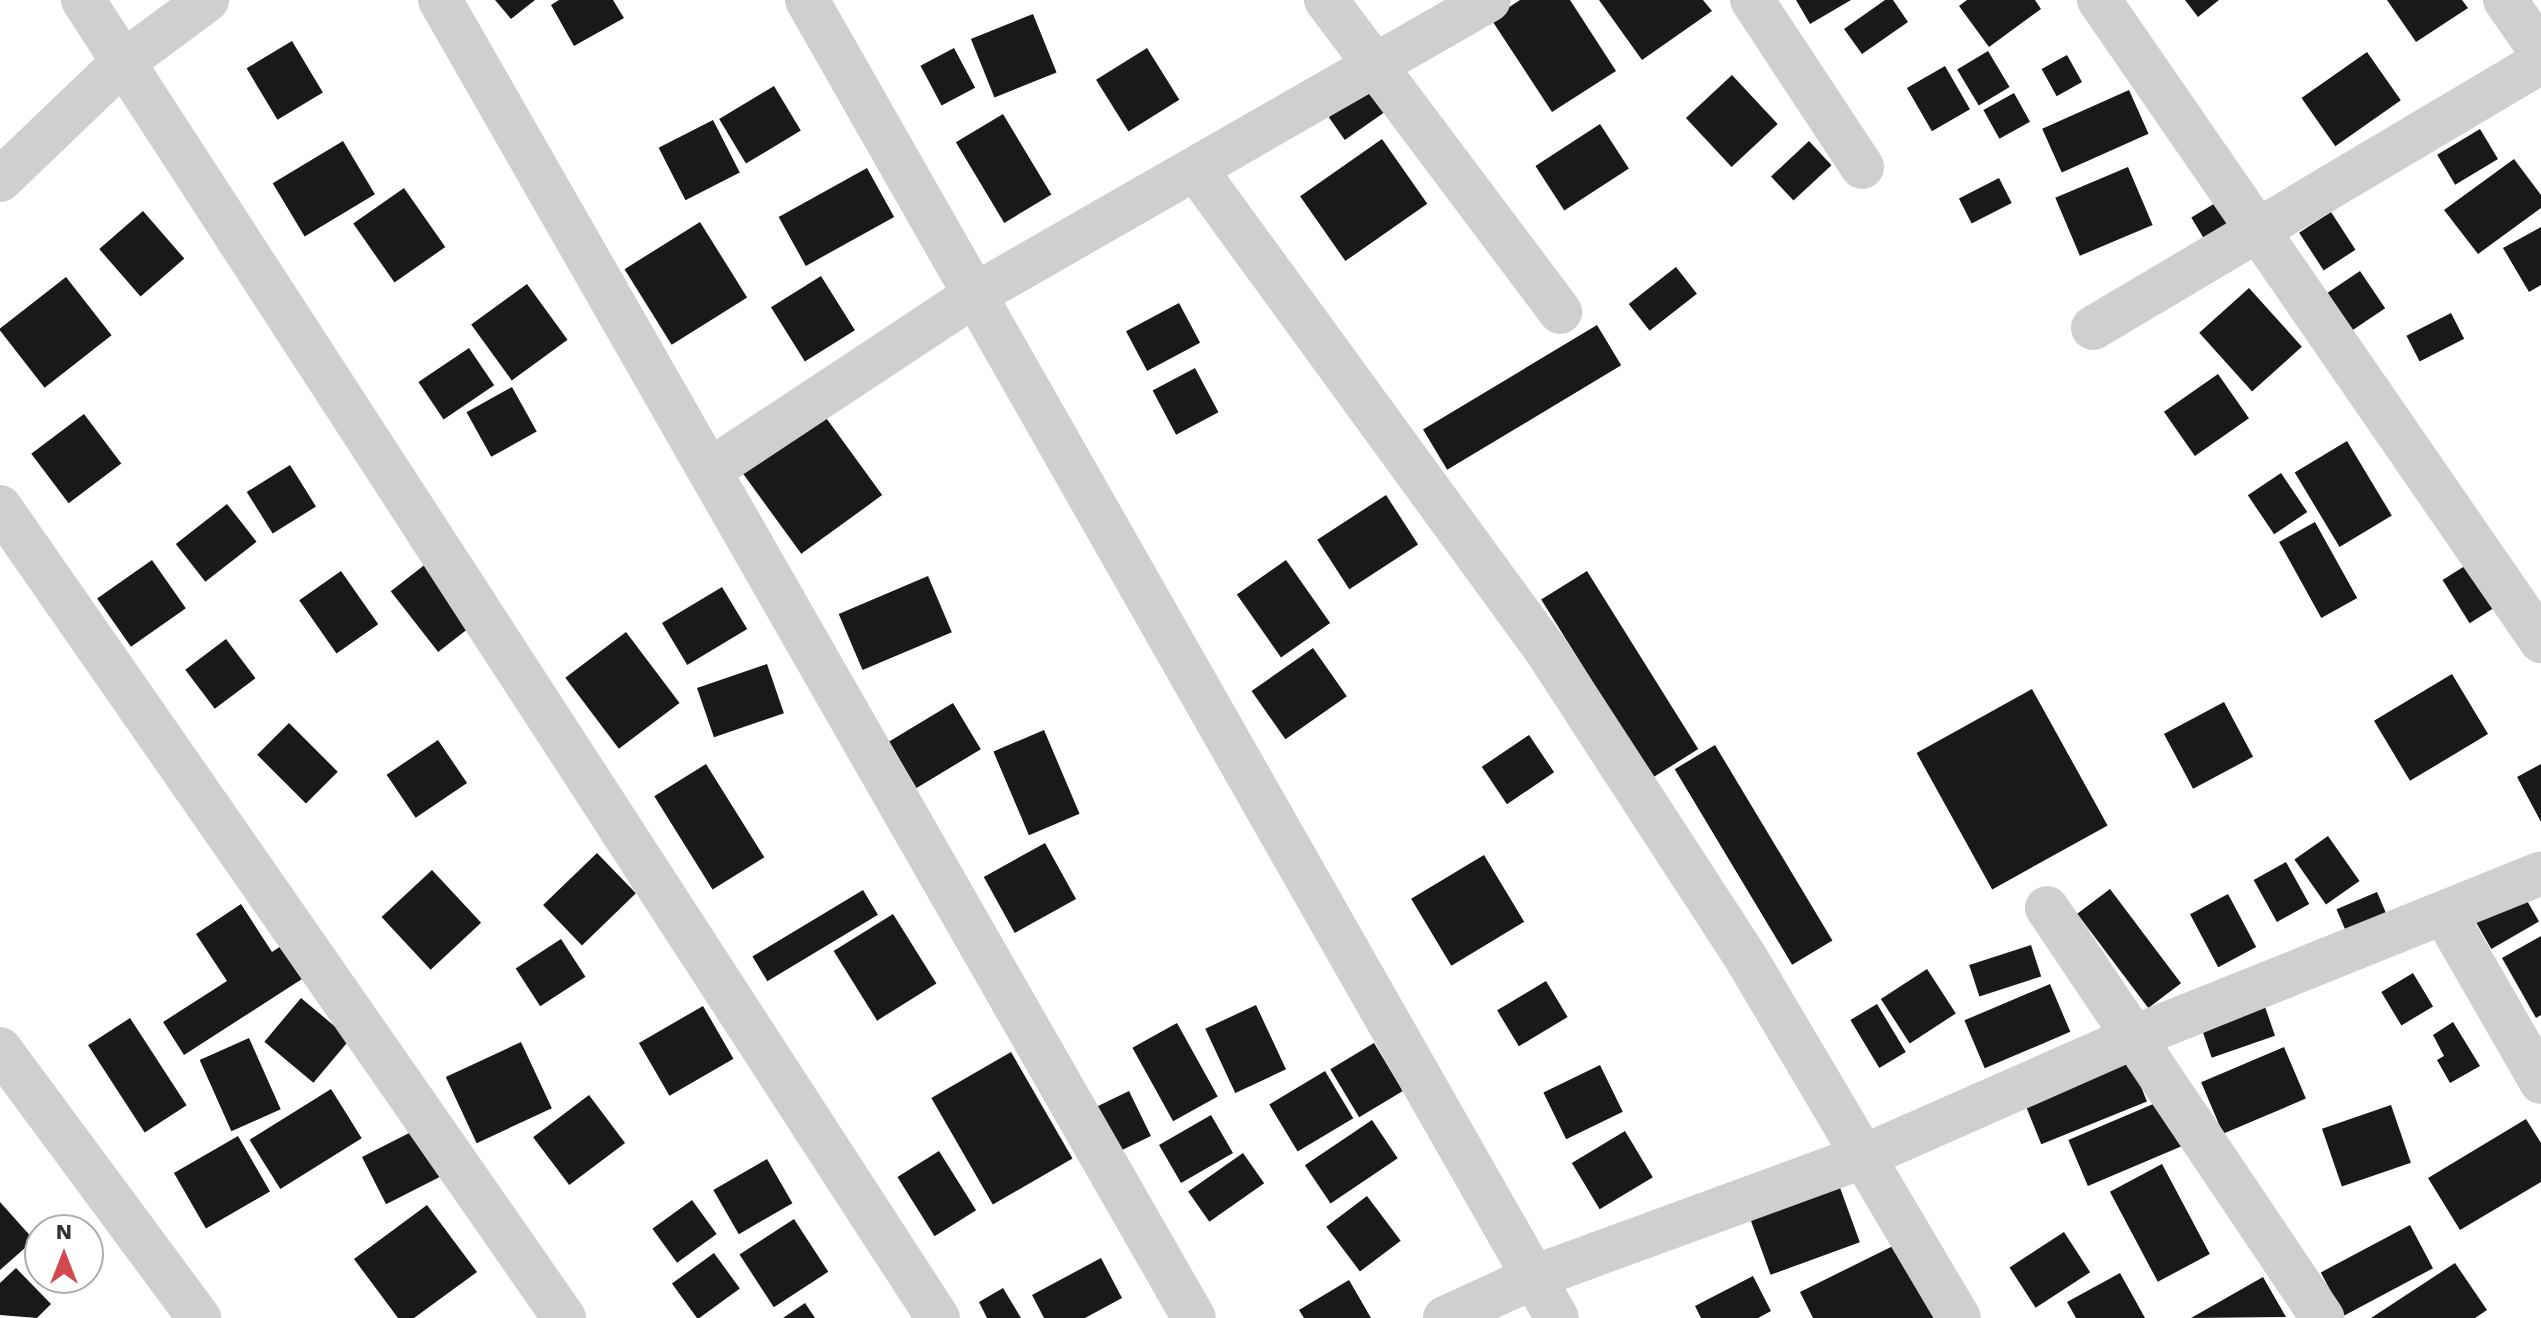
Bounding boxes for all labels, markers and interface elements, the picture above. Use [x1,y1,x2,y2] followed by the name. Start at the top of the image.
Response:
[24,1214,104,1294] north arrow
[56,1219,72,1244] text: N

